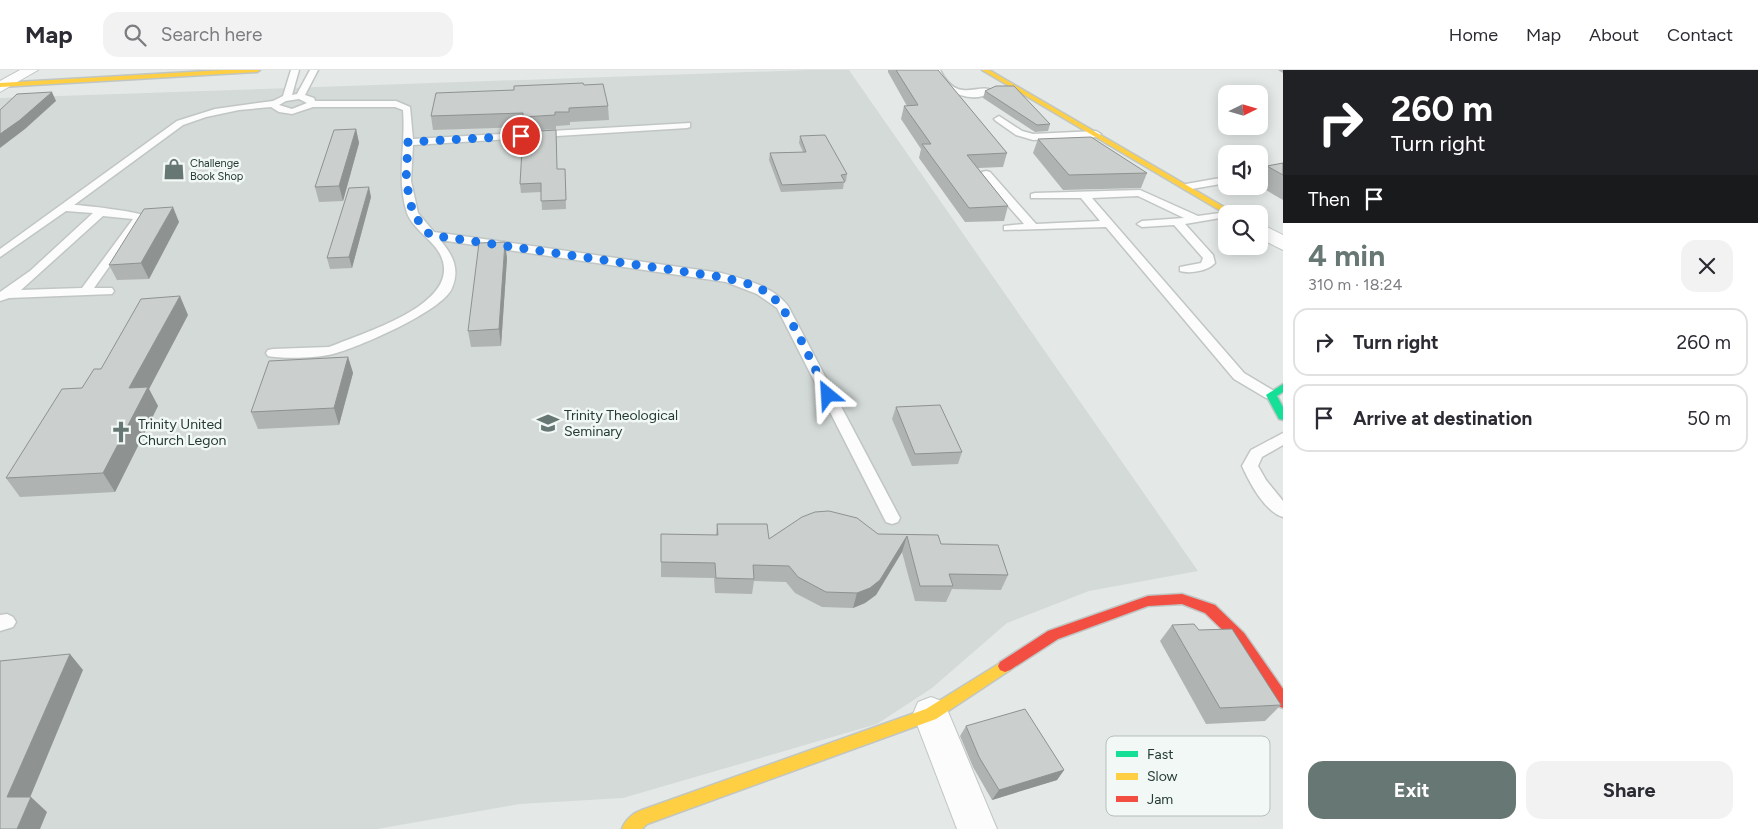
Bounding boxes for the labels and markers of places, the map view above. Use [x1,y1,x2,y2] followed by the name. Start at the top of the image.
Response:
[500,115,542,157] pin
[161,156,187,182] shop icon: Challenge Book Shop
[190,157,244,183] place label: Challenge Book Shop
[564,407,678,440] place label: Trinity Theological Seminary
[535,410,561,436] school or university icon: Trinity Theological Seminary
[138,416,227,449] place label: Trinity United Church Legon
[108,419,134,445] church icon: Trinity United Church Legon

